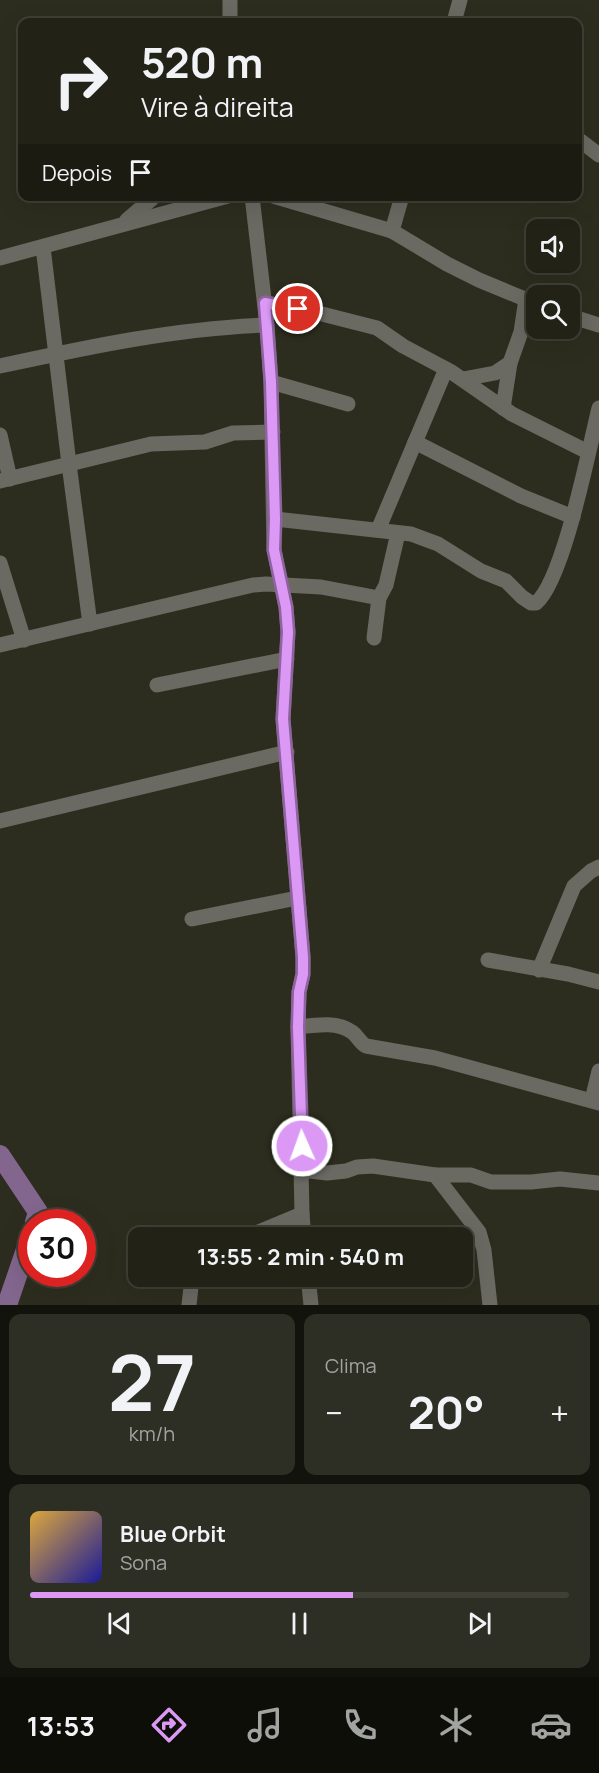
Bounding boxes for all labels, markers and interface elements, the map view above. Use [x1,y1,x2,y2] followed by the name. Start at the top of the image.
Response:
[141,33,263,91] text: 520 m
[42,42,120,120] icon: right
[141,88,294,125] text: Vire à direita
[124,156,157,189] icon: arrive
[42,158,112,188] text: Depois
[526,219,580,339] map controls
[526,219,580,273] button: sound
[272,283,323,334] pin
[526,285,580,339] button: search
[281,292,314,325] icon: arrive
[270,1114,334,1178] position arrow
[18,1209,96,1287] speed limit sign: 30
[197,1242,404,1272] text: 13:55 · 2 min · 540 m
[108,1328,196,1434] text: 27
[325,1352,377,1379] text: Clima
[408,1381,485,1443] text: 20°
[325,1390,343,1435] text: −
[550,1390,569,1435] text: +
[129,1420,175,1447] text: km/h
[120,1519,226,1549] text: Blue Orbit
[120,1549,167,1576] text: Sona
[103,1607,136,1640] icon: previous
[283,1607,316,1640] icon: pause
[463,1607,496,1640] icon: next
[148,1704,190,1746] icon: directions
[244,1704,286,1746] icon: music
[339,1704,381,1746] icon: phone
[435,1704,477,1746] icon: climate
[530,1704,572,1746] icon: car
[27,1707,95,1744] text: 13:53

